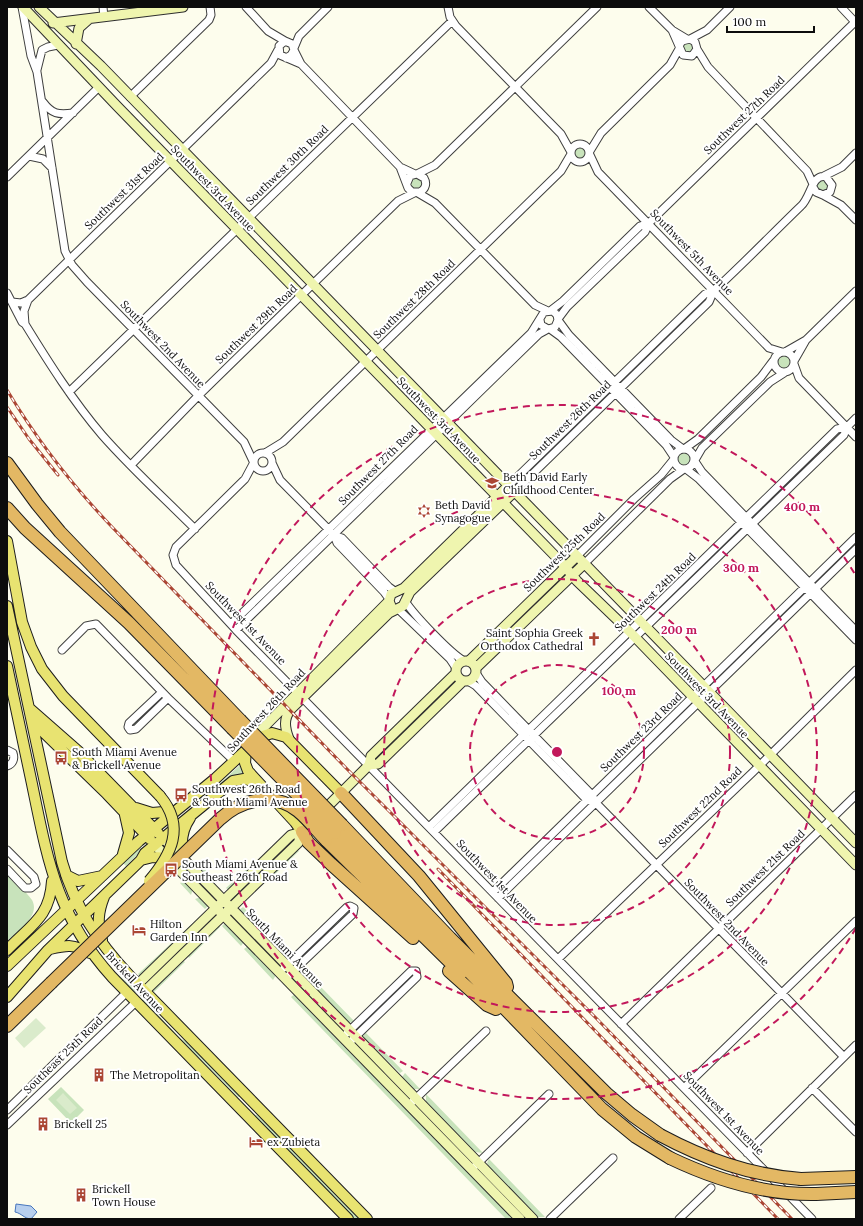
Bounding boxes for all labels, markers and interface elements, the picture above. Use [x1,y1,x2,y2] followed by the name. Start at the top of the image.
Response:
[727,8,814,34] scale bar
[733,14,766,29] text: 100 m
[701,72,788,157] street label: Southwest 27th Road
[243,122,331,208] street label: Southwest 30th Road
[168,142,258,234] street label: Southwest 3rd Avenue
[81,149,167,232] street label: Southwest 31st Road
[647,206,737,298] street label: Southwest 5th Avenue
[370,256,458,342] street label: Southwest 28th Road
[212,281,300,367] street label: Southwest 29th Road
[118,297,208,391] street label: Southwest 2nd Avenue
[394,374,484,466] street label: Southwest 3rd Avenue
[526,377,614,463] street label: Southwest 26th Road
[335,422,421,508] street label: Southwest 27th Road
[503,470,594,497] place label: Beth David Early Childhood Center
[484,475,500,491] school or university icon: Beth David Early Childhood Center
[435,498,491,525] place label: Beth David Synagogue
[784,499,820,514] text: 400 m
[416,503,432,519] synagogue icon: Beth David Synagogue
[520,509,608,595] street label: Southwest 25th Road
[611,549,699,634] street label: Southwest 24th Road
[723,560,759,575] text: 300 m
[203,578,289,668] street label: Southwest 1st Avenue
[661,622,697,637] text: 200 m
[480,626,583,653] place label: Saint Sophia Greek Orthodox Cathedral
[586,631,602,647] church icon: Saint Sophia Greek Orthodox Cathedral
[662,649,752,741] street label: Southwest 3rd Avenue
[224,665,308,754] street label: Southwest 26th Road
[602,683,636,698] text: 100 m
[597,689,685,775] street label: Southwest 23rd Road
[72,745,177,772] place label: South Miami Avenue & Brickell Avenue
[550,745,564,759] centre of rings
[53,750,69,766] bus stop icon: South Miami Avenue & Brickell Avenue
[655,763,745,850] street label: Southwest 22nd Road
[192,782,308,809] place label: Southwest 26th Road & South Miami Avenue
[173,787,189,803] bus stop icon: Southwest 26th Road & South Miami Avenue
[723,826,808,909] street label: Southwest 21st Road
[454,836,540,926] street label: Southwest 1st Avenue
[182,857,298,884] place label: South Miami Avenue & Southeast 26th Road
[163,862,179,878] bus stop icon: South Miami Avenue & Southeast 26th Road
[682,875,772,969] street label: Southwest 2nd Avenue
[243,905,327,991] street label: South Miami Avenue
[150,917,208,944] place label: Hilton Garden Inn
[131,922,147,938] hotel icon: Hilton Garden Inn
[103,949,167,1015] street label: Brickell Avenue
[20,1013,106,1097] street label: Southeast 25th Road
[91,1067,107,1083] building icon: The Metropolitan
[110,1068,200,1082] place label: The Metropolitan
[681,1068,767,1158] street label: Southwest 1st Avenue
[35,1116,51,1132] building icon: Brickell 25
[54,1117,107,1131] place label: Brickell 25
[248,1134,264,1150] hotel icon: ex Zubieta
[267,1135,321,1149] place label: ex Zubieta
[92,1182,156,1209] place label: Brickell Town House
[73,1187,89,1203] building icon: Brickell Town House

